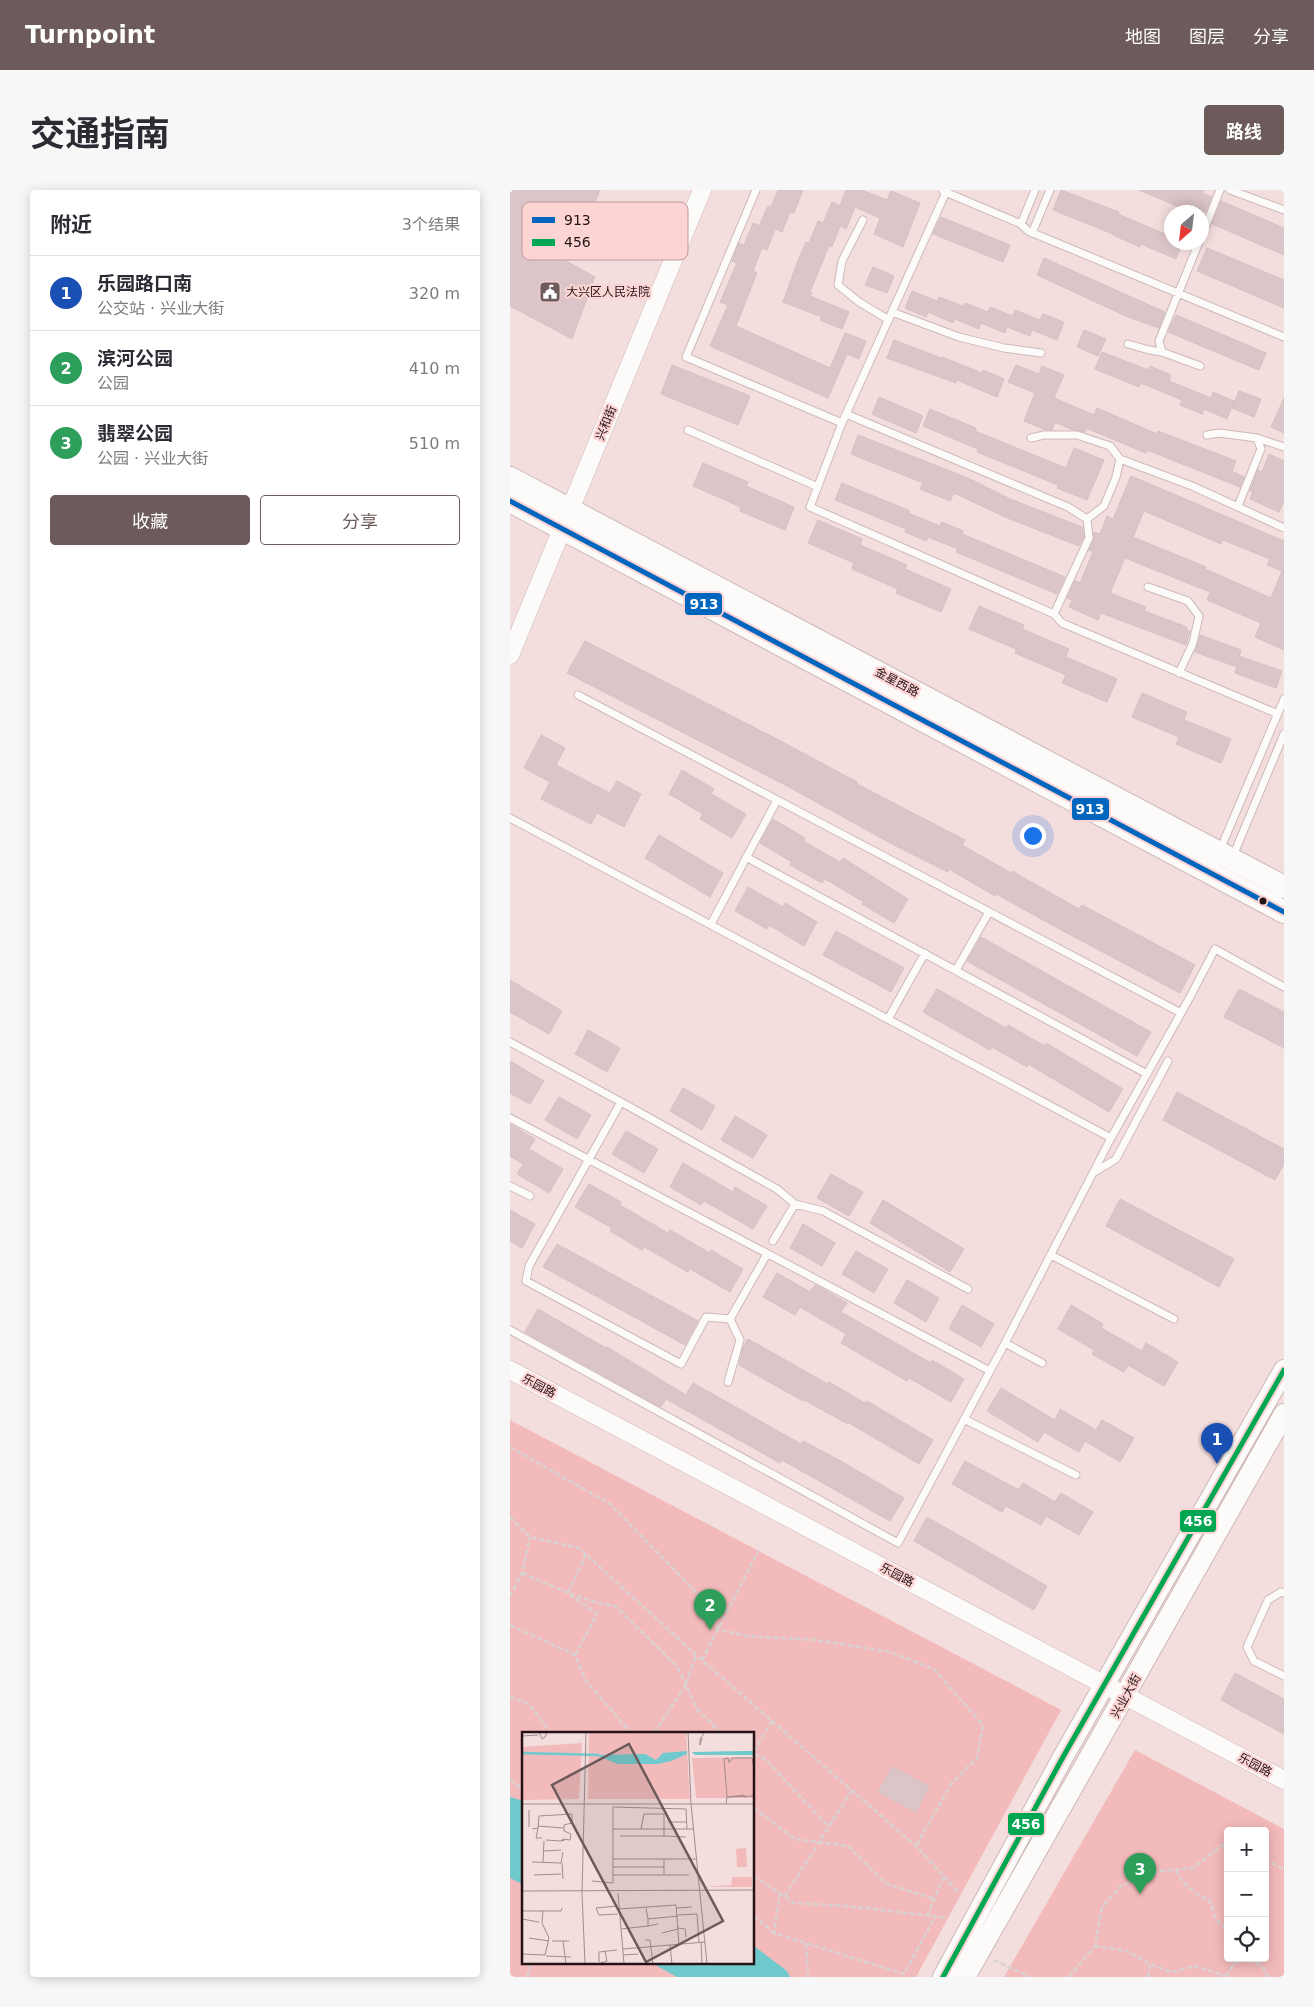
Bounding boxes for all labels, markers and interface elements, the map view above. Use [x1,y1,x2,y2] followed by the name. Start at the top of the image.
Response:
[25,21,155,49] text: Turnpoint
[1125,26,1161,47] text: 地图
[1189,26,1225,47] text: 图层
[1253,26,1289,47] text: 分享
[1204,105,1284,155] button: 路线
[30,114,170,154] text: 交通指南
[522,202,688,260] legend
[1164,205,1209,250] north arrow
[564,212,591,228] text: 913
[50,213,92,237] text: 附近
[402,215,460,234] text: 3个结果
[564,234,591,250] text: 456
[97,272,192,294] text: 乐园路口南
[538,280,562,304] public building icon: 大兴区人民法院
[60,284,72,303] text: 1
[409,284,460,303] text: 320 m
[566,285,650,299] place label: 大兴区人民法院
[97,299,224,318] text: 公交站 · 兴业大街
[97,347,173,369] text: 滨河公园
[60,359,72,378] text: 2
[409,359,460,378] text: 410 m
[97,374,129,393] text: 公园
[593,404,619,442] street label: 兴和街
[97,422,173,444] text: 翡翠公园
[60,434,72,453] text: 3
[409,434,460,453] text: 510 m
[97,449,208,468] text: 公园 · 兴业大街
[50,495,250,545] button: 收藏
[260,495,460,545] button: 分享
[684,592,723,616] line badge: 913
[689,596,719,612] text: 913
[873,665,921,699] street label: 金星西路
[1071,797,1110,821] line badge: 913
[1075,801,1105,817] text: 913
[1020,823,1046,849] your location
[1258,896,1268,906] unlabelled marker
[520,1371,558,1401] street label: 乐园路
[1201,1423,1233,1464] pin: 1
[1179,1509,1217,1533] line badge: 456
[1183,1513,1213,1529] text: 456
[878,1560,916,1590] street label: 乐园路
[694,1589,726,1630] pin: 2
[1108,1672,1144,1720] street label: 兴业大街
[522,1732,755,1964] inset map
[1236,1750,1274,1780] street label: 乐园路
[1007,1812,1045,1836] line badge: 456
[1011,1816,1041,1832] text: 456
[1224,1827,1269,1962] map controls
[1224,1827,1269,1872] button: +
[1124,1853,1156,1894] pin: 3
[1224,1872,1269,1917] button: −
[1224,1917,1269,1962] button: locate

